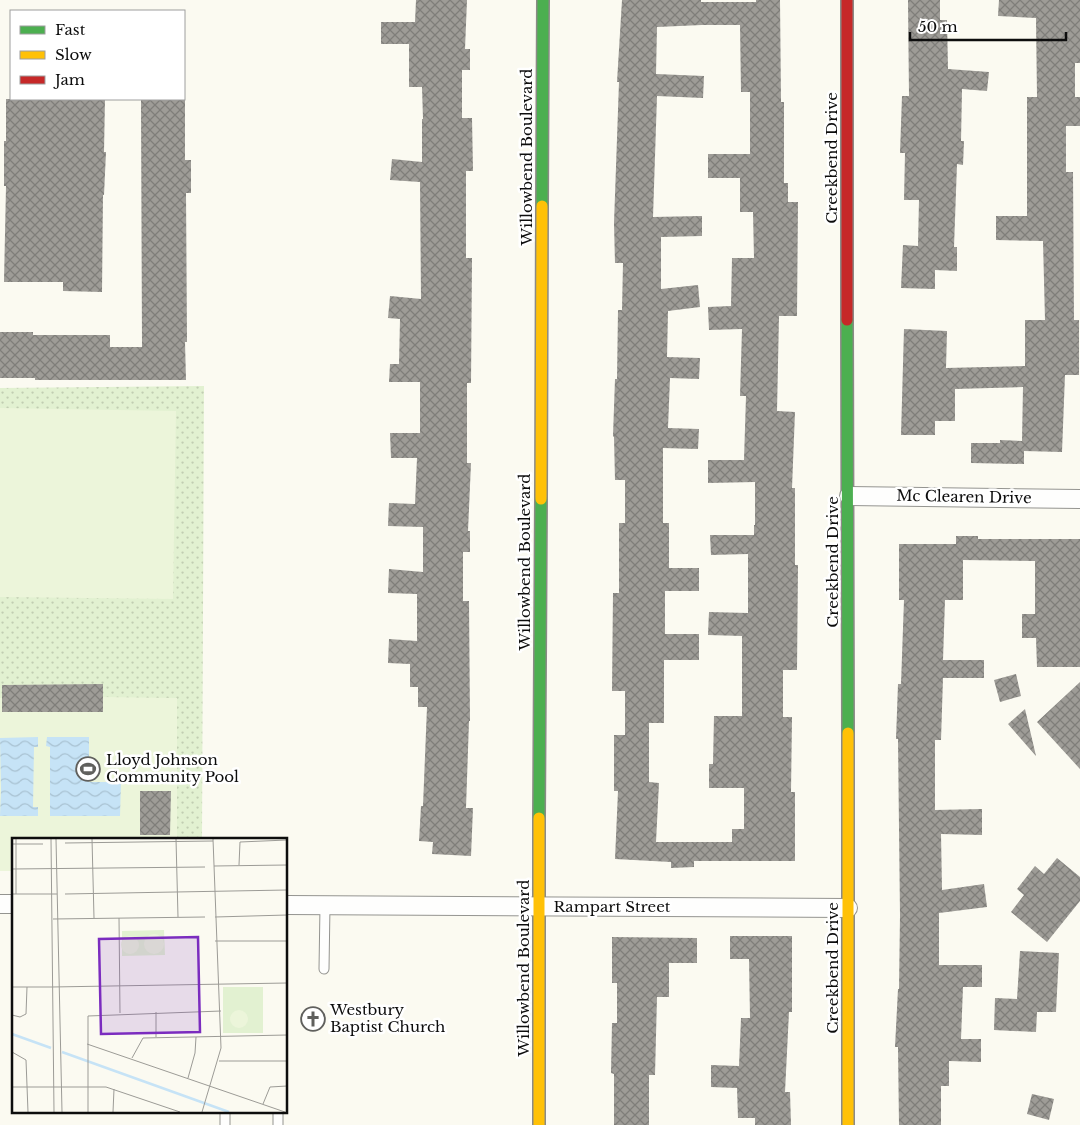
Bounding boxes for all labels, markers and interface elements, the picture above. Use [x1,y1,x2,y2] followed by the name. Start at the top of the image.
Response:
[10,10,185,100] legend
[910,10,1066,42] scale bar
[918,17,958,36] text: 50 m
[55,20,86,39] text: Fast
[55,45,92,64] text: Slow
[517,69,536,246] street label: Willowbend Boulevard
[53,70,85,89] text: Jam
[822,92,841,224] street label: Creekbend Drive
[515,474,534,651] street label: Willowbend Boulevard
[896,486,1032,507] street label: Mc Clearen Drive
[823,496,842,628] street label: Creekbend Drive
[106,750,239,786] place label: Lloyd Johnson Community Pool
[75,756,101,782] sports icon: Lloyd Johnson Community Pool
[12,838,288,1112] inset map
[514,880,533,1057] street label: Willowbend Boulevard
[554,897,671,916] street label: Rampart Street
[823,902,842,1034] street label: Creekbend Drive
[329,1000,445,1036] place label: Westbury Baptist Church
[300,1006,326,1032] church icon: Westbury Baptist Church

